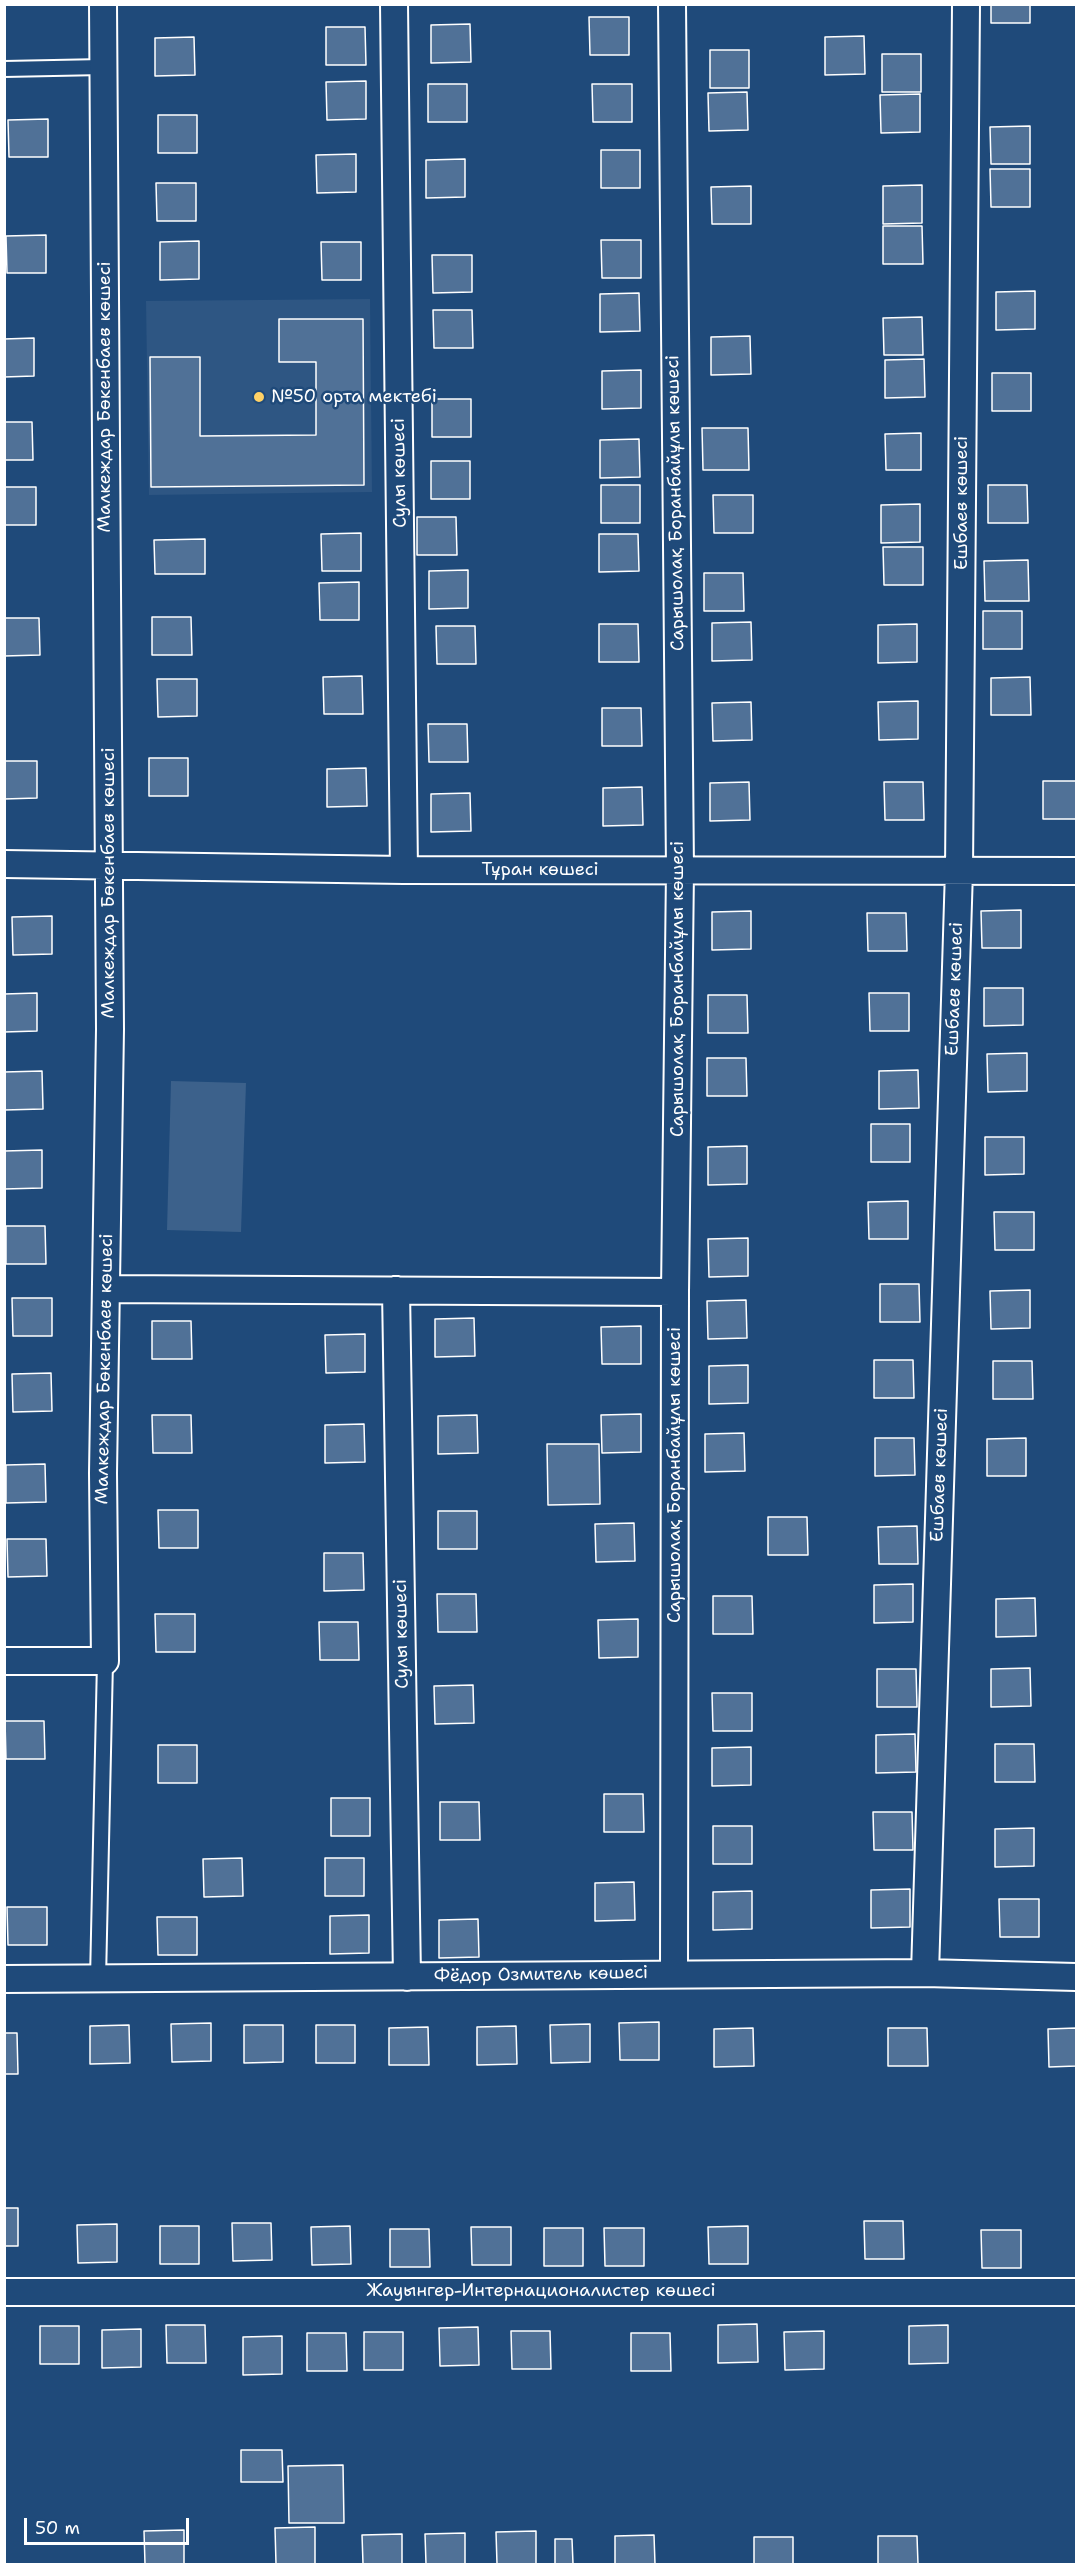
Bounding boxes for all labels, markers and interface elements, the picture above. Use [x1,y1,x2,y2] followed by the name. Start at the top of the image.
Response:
[94,261,116,533] street label: Малкеждар Бөкенбаев көшесі
[663,355,689,651] street label: Сарышолақ Боранбайұлы көшесі
[271,386,437,408] place label: №50 орта мектебі
[252,390,266,404] marker: №50 орта мектебі
[388,418,412,528] street label: Сулы көшесі
[951,436,973,570] street label: Ешбаев көшесі
[98,747,120,1019] street label: Малкеждар Бөкенбаев көшесі
[667,841,689,1137] street label: Сарышолақ Боранбайұлы көшесі
[481,859,599,881] street label: Тұран көшесі
[942,922,968,1056] street label: Ешбаев көшесі
[92,1233,118,1505] street label: Малкеждар Бөкенбаев көшесі
[664,1327,686,1623] street label: Сарышолақ Боранбайұлы көшесі
[927,1408,953,1542] street label: Ешбаев көшесі
[390,1579,414,1689] street label: Сулы көшесі
[434,1962,648,1988] street label: Фёдор Озмитель көшесі
[366,2280,716,2302] street label: Жауынгер-Интернационалистер көшесі
[27,2506,192,2544] scale bar
[35,2516,80,2540] text: 50 m

